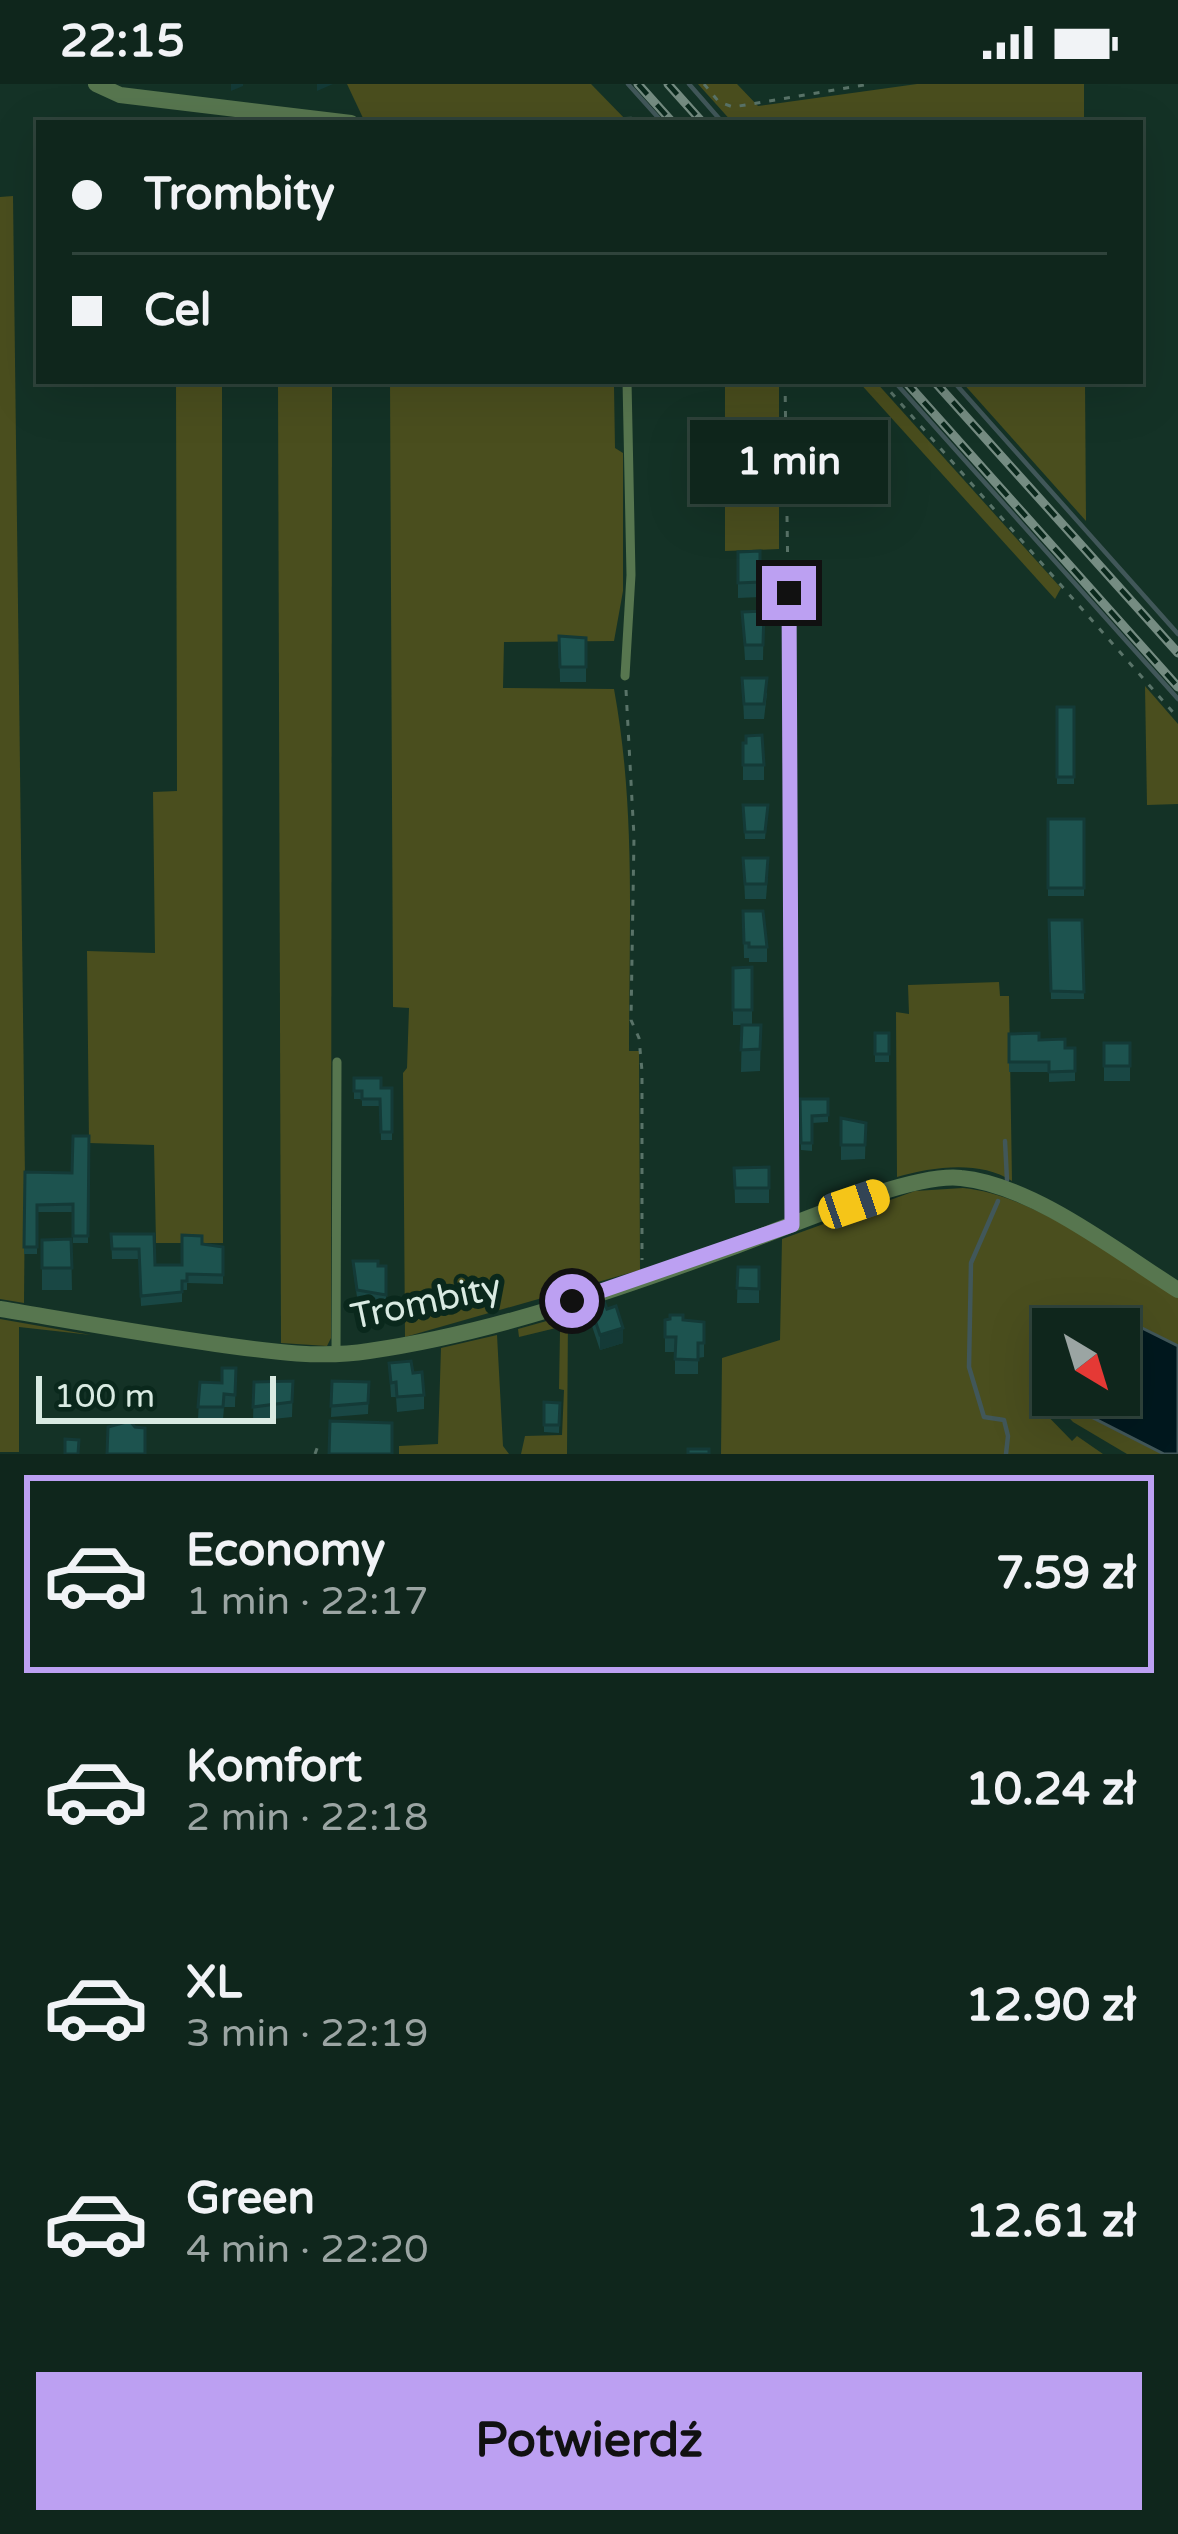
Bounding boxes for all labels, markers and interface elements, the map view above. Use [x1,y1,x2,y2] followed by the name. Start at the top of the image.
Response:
[60,15,185,69] text: 22:15
[144,168,335,222] text: Trombity
[144,284,211,338] text: Cel
[690,419,888,503] callout: 1 min
[737,438,841,485] text: 1 min
[762,566,816,620] route end
[814,1175,894,1233] car
[347,1265,505,1339] street label: Trombity
[545,1274,599,1328] route start
[1032,1308,1140,1416] north arrow
[1032,1308,1140,1416] map controls
[36,1370,276,1423] scale bar
[54,1377,155,1416] text: 100 m
[42,1520,150,1628] icon: car
[186,1524,385,1578] text: Economy
[996,1547,1136,1601] text: 7.59 zł
[186,1578,428,1625] text: 1 min · 22:17
[42,1736,150,1844] icon: car
[186,1740,362,1794] text: Komfort
[965,1763,1136,1817] text: 10.24 zł
[186,1794,428,1841] text: 2 min · 22:18
[42,1952,150,2060] icon: car
[186,1956,242,2010] text: XL
[965,1979,1136,2033] text: 12.90 zł
[186,2010,428,2057] text: 3 min · 22:19
[42,2168,150,2276] icon: car
[186,2172,315,2226] text: Green
[965,2195,1136,2249] text: 12.61 zł
[186,2226,428,2273] text: 4 min · 22:20
[36,2372,1142,2510] button: Potwierdź

